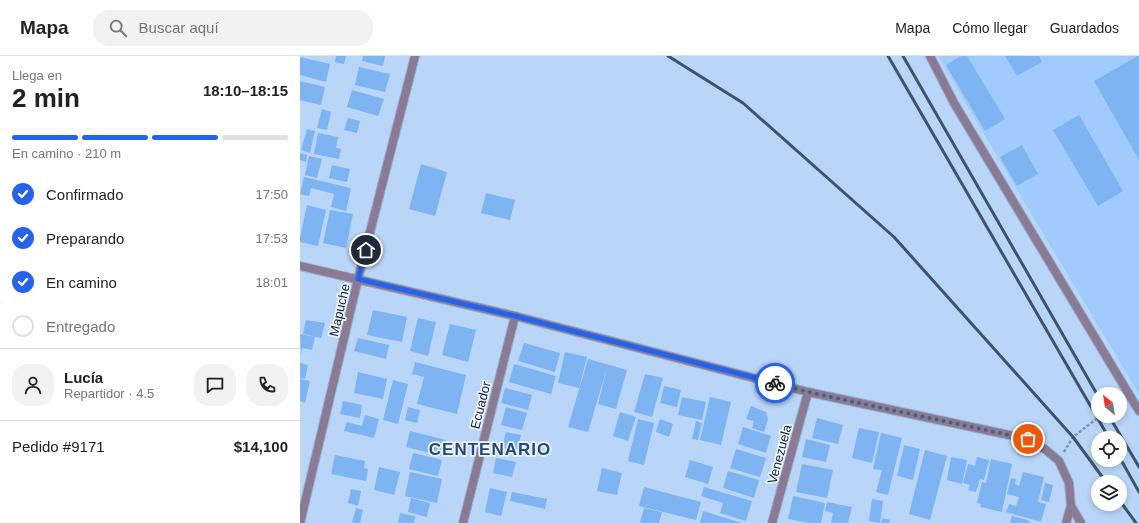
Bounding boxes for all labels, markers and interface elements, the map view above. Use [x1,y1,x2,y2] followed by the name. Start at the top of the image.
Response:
[93,10,373,46] search box
[20,17,69,38] text: Mapa
[107,17,129,39] icon: search
[139,19,219,36] text: Buscar aquí
[895,20,930,36] text: Mapa
[952,20,1028,36] text: Cómo llegar
[1050,20,1119,36] text: Guardados
[12,68,62,83] text: Llega en
[203,82,288,99] text: 18:10–18:15
[12,83,80,113] text: 2 min
[12,146,121,161] text: En camino · 210 m
[12,183,34,205] icon: check
[46,186,124,203] text: Confirmado
[255,187,288,202] text: 17:50
[12,227,34,249] icon: check
[46,230,124,247] text: Preparando
[255,231,288,246] text: 17:53
[349,233,383,267] pin
[355,239,377,261] icon: home
[12,271,34,293] icon: check
[46,274,117,291] text: En camino
[255,275,288,290] text: 18:01
[326,282,353,338] street label: Mapuche
[46,318,115,335] text: Entregado
[755,363,795,403] courier
[12,364,54,406] button: person
[194,364,236,406] button: chat
[246,364,288,406] button: phone
[64,369,103,386] text: Lucía
[764,372,786,394] icon: bike
[467,379,494,430] street label: Ecuador
[64,386,154,401] text: Repartidor · 4.5
[1091,387,1127,423] north arrow
[1091,387,1127,511] map controls
[764,422,795,485] street label: Venezuela
[1011,422,1045,456] pin
[1017,428,1039,450] icon: bag
[1091,431,1127,467] button: locate
[12,438,105,455] text: Pedido #9171
[234,438,288,455] text: $14,100
[429,440,551,459] district label: CENTENARIO
[1091,475,1127,511] button: layers

